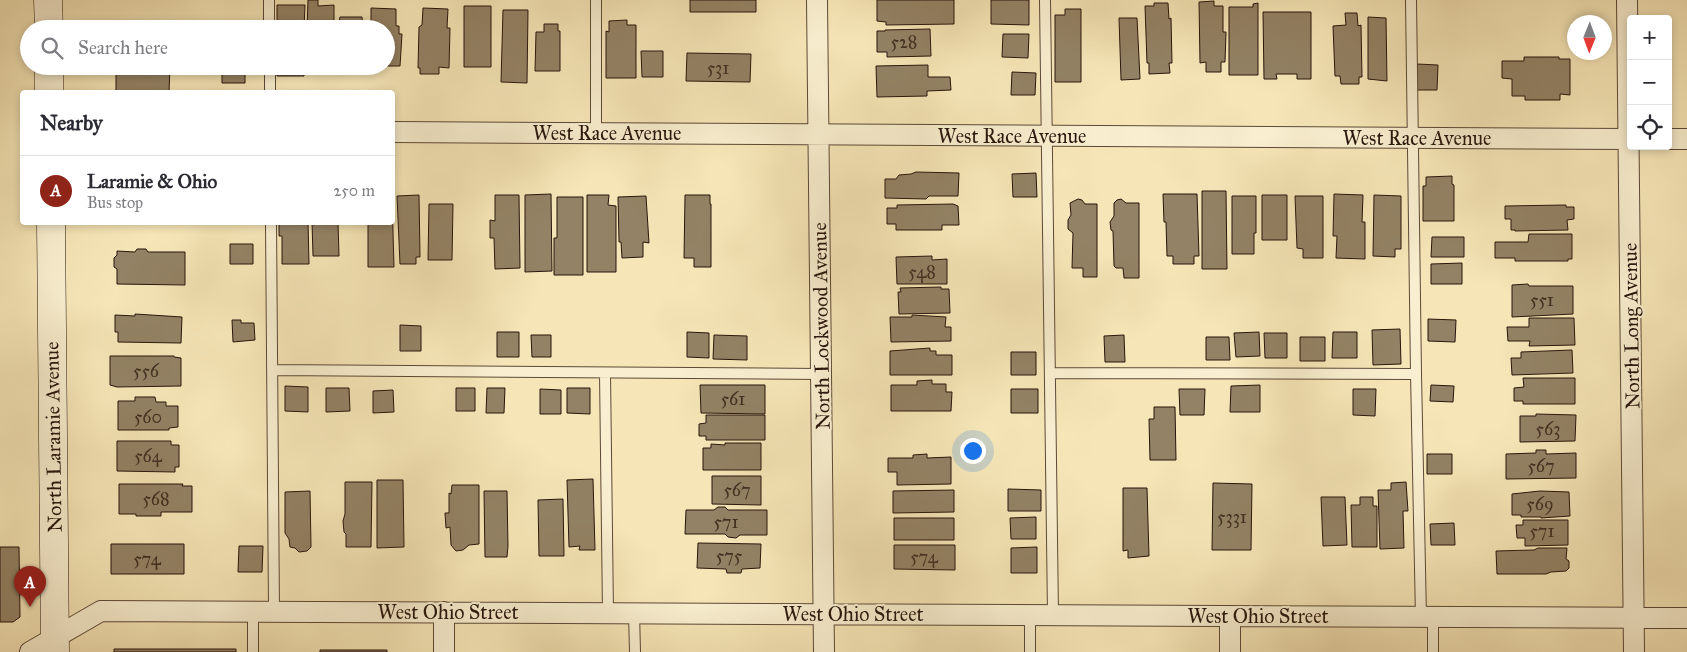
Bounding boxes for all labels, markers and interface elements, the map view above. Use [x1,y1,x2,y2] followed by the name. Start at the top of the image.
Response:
[1567,15,1612,60] north arrow
[1627,15,1672,150] map controls
[1627,15,1672,60] button: +
[20,20,395,75] search box
[891,31,917,53] house number: 528
[38,34,66,62] icon: search
[78,36,168,59] text: Search here
[707,57,729,79] house number: 531
[1627,60,1672,105] button: −
[1627,105,1672,150] button: locate
[40,110,103,136] text: Nearby
[533,121,681,145] street label: West Race Avenue
[938,124,1086,148] street label: West Race Avenue
[1343,126,1491,150] street label: West Race Avenue
[87,170,217,193] text: Laramie & Ohio
[51,181,61,200] text: A
[334,181,375,200] text: 250 m
[87,193,143,212] text: Bus stop
[807,222,835,430] street label: North Lockwood Avenue
[1618,243,1645,409] street label: North Long Avenue
[908,261,936,283] house number: 548
[1530,289,1554,311] house number: 551
[39,341,67,533] street label: North Laramie Avenue
[133,360,160,382] house number: 556
[721,388,745,410] house number: 561
[134,406,162,428] house number: 560
[1536,418,1560,440] house number: 563
[960,438,986,464] your location
[134,445,163,467] house number: 564
[1527,455,1555,477] house number: 567
[723,479,751,501] house number: 567
[142,488,170,510] house number: 568
[1526,493,1554,515] house number: 569
[1217,506,1247,528] house number: 5331
[713,511,739,533] house number: 571
[1529,520,1555,542] house number: 571
[716,545,743,567] house number: 575
[910,546,939,568] house number: 574
[133,548,162,570] house number: 574
[14,566,46,607] pin: A
[377,600,519,624] street label: West Ohio Street
[782,602,924,626] street label: West Ohio Street
[1187,604,1329,628] street label: West Ohio Street

